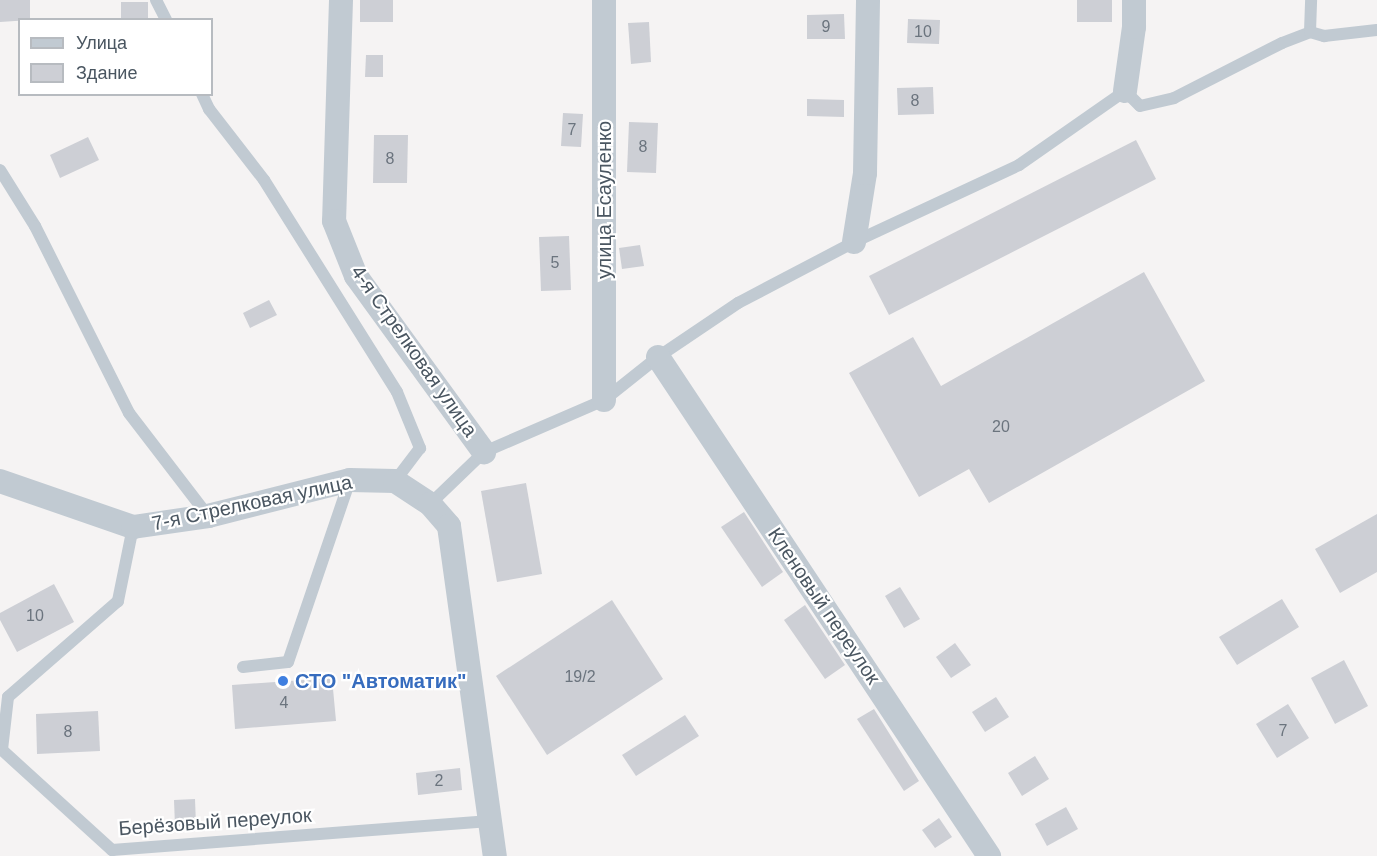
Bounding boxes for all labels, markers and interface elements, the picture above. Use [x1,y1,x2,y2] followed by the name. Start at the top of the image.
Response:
[822,17,830,37] house number: 9
[18,18,213,96] legend
[914,22,932,42] house number: 10
[76,33,127,53] text: Улица
[76,63,137,83] text: Здание
[911,91,919,111] house number: 8
[568,120,576,140] house number: 7
[592,121,616,279] street label: улица Есауленко
[639,137,647,157] house number: 8
[386,149,394,169] house number: 8
[551,253,559,273] house number: 5
[346,261,482,441] street label: 4-я Стрелковая улица
[992,417,1010,437] house number: 20
[150,470,354,536] street label: 7-я Стрелковая улица
[763,523,885,689] street label: Кленовый переулок
[26,606,44,626] house number: 10
[564,667,596,687] house number: 19/2
[295,669,466,693] place label: СТО "Автоматик"
[276,674,290,688] marker: СТО "Автоматик"
[280,693,288,713] house number: 4
[1279,721,1287,741] house number: 7
[64,722,72,742] house number: 8
[435,771,443,791] house number: 2
[118,803,312,841] street label: Берёзовый переулок

